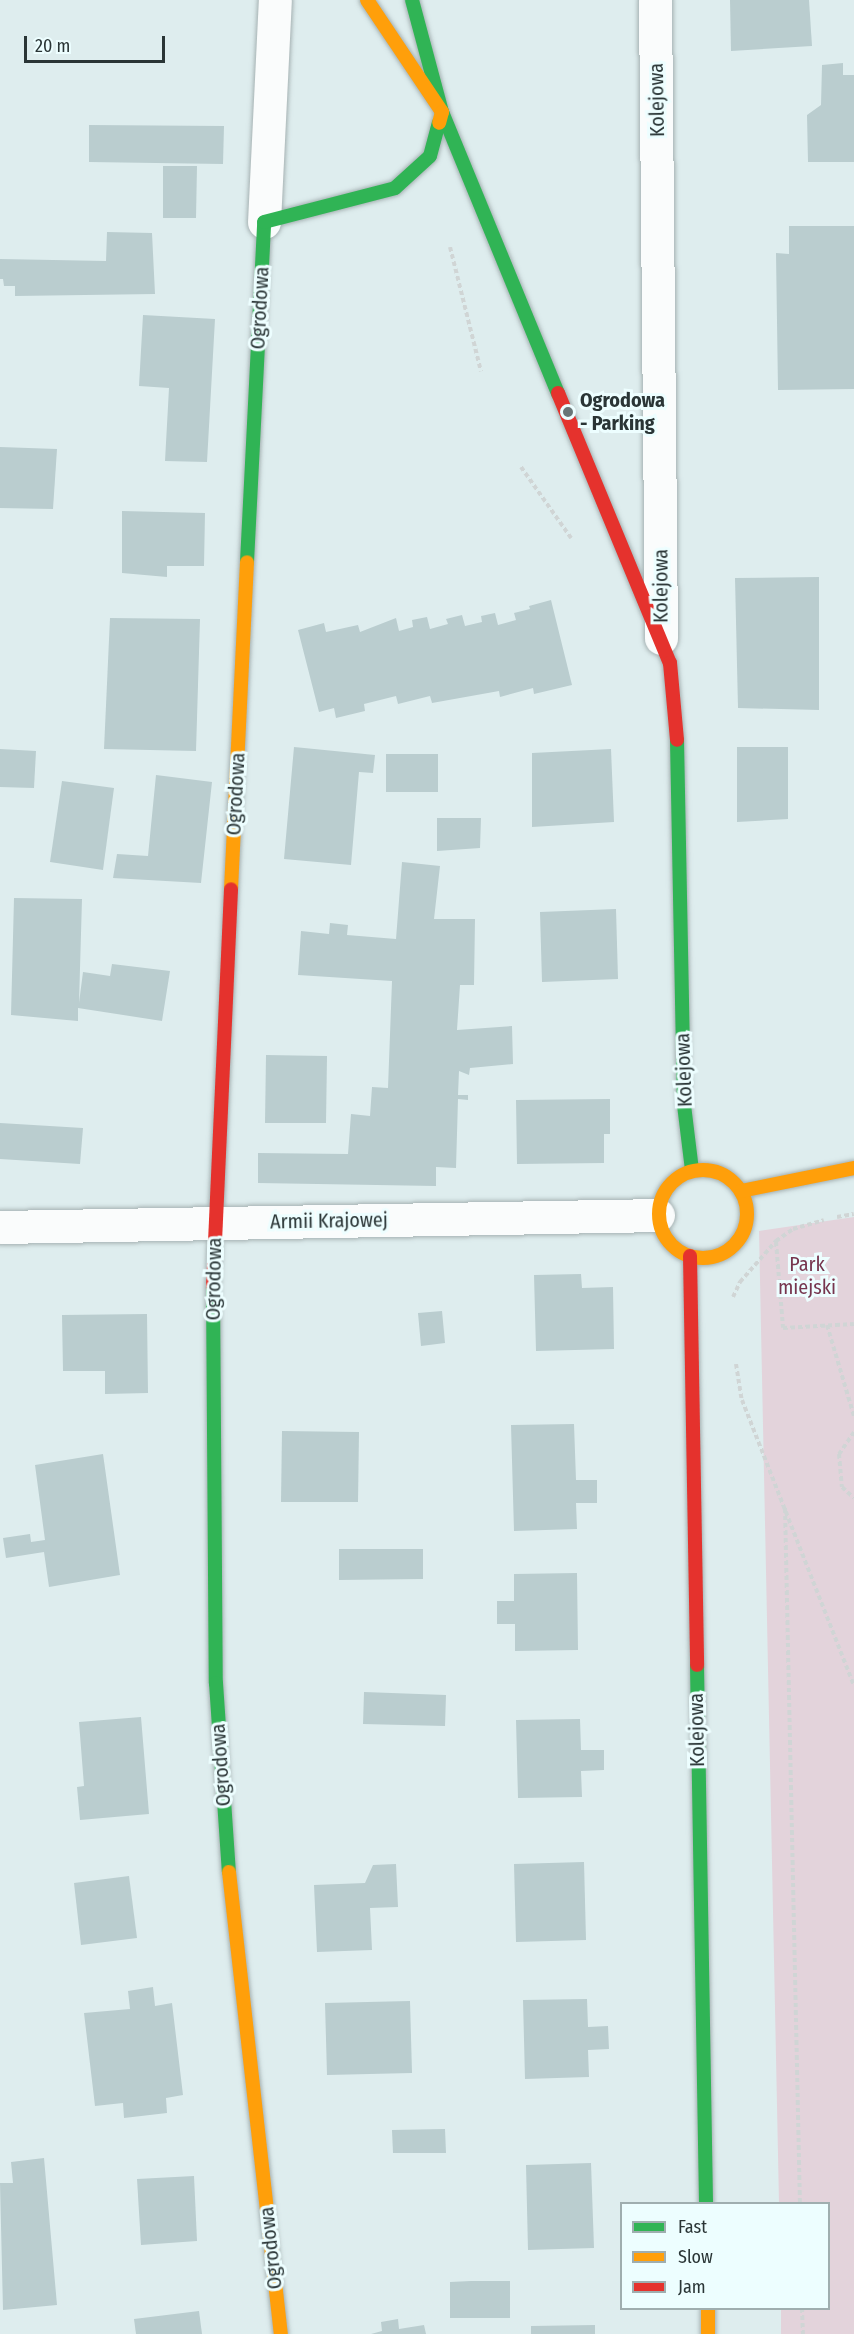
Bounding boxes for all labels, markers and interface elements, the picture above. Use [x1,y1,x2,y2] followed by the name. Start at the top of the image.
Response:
[27,24,168,62] scale bar
[35,35,70,57] text: 20 m
[644,63,670,137] street label: Kolejowa
[246,266,274,350] street label: Ogrodowa
[580,388,665,435] place label: Ogrodowa - Parking
[561,405,575,419] marker: Ogrodowa - Parking
[649,549,673,623] street label: Kolejowa
[222,752,250,836] street label: Ogrodowa
[671,1033,697,1107] street label: Kolejowa
[270,1208,388,1234] street label: Armii Krajowej
[201,1237,227,1321] street label: Ogrodowa
[778,1253,836,1300] park label: Park miejski
[684,1693,710,1767] street label: Kolejowa
[206,1723,236,1807] street label: Ogrodowa
[620,2202,830,2310] legend
[255,2206,287,2290] street label: Ogrodowa
[678,2216,707,2238] text: Fast
[678,2246,713,2268] text: Slow
[678,2276,706,2298] text: Jam

